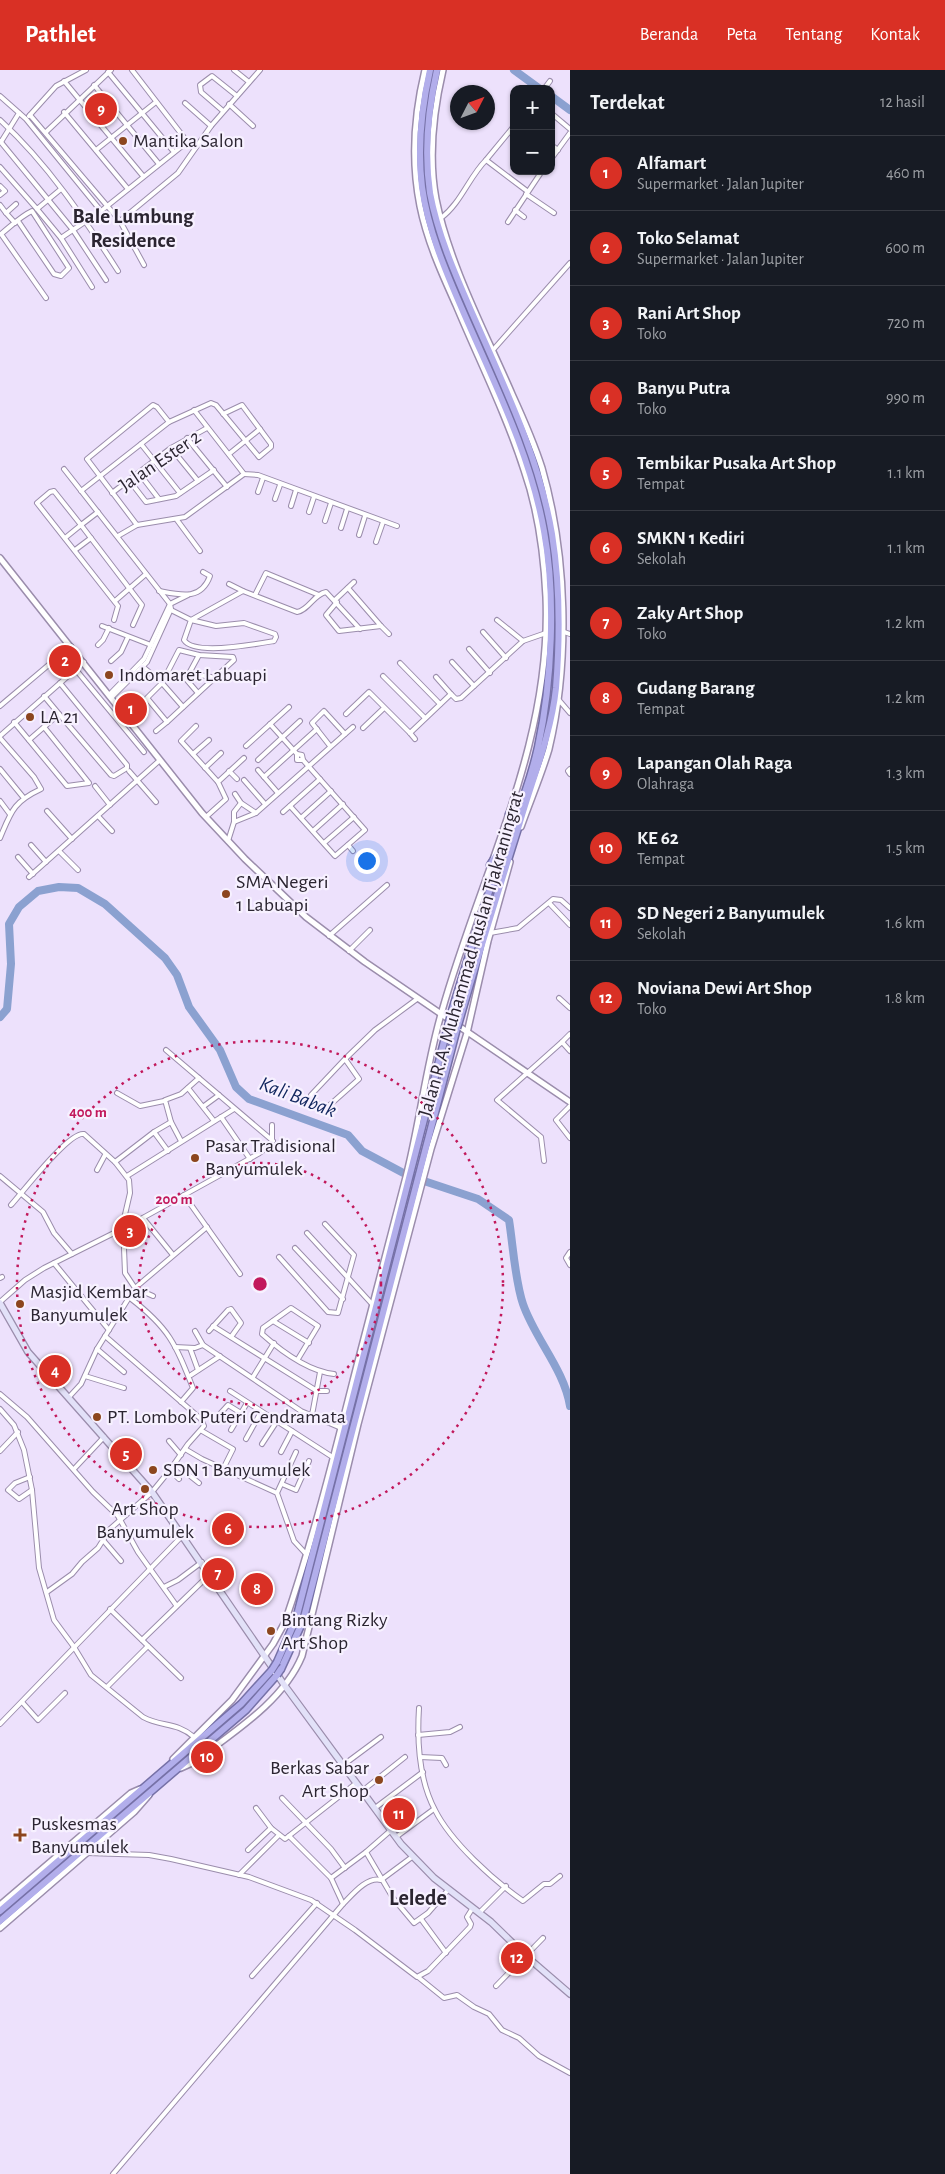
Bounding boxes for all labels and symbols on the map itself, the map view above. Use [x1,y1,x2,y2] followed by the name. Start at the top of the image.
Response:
[450,85,495,130] north arrow
[85,90,117,128] pin: 9
[133,131,244,151] place label: Mantika Salon
[117,135,129,147] marker: Mantika Salon
[72,206,194,251] district label: Bale Lumbung Residence
[115,426,205,496] street label: Jalan Ester 2
[49,642,81,680] pin: 2
[119,665,267,685] place label: Indomaret Labuapi
[103,669,115,681] marker: Indomaret Labuapi
[115,690,147,728] pin: 1
[40,707,79,727] place label: LA 21
[24,711,36,723] marker: LA 21
[415,788,527,1119] street label: Jalan R.A. Muhammad Ruslan Tjakraningrat
[354,848,380,874] your location
[236,872,329,915] place label: SMA Negeri 1 Labuapi
[220,888,232,900] marker: SMA Negeri 1 Labuapi
[257,1073,340,1121] water label: Kali Babak
[69,1105,107,1120] text: 400 m
[205,1136,336,1179] place label: Pasar Tradisional Banyumulek
[189,1152,201,1164] marker: Pasar Tradisional Banyumulek
[155,1192,193,1207] text: 200 m
[114,1212,146,1250] pin: 3
[251,1275,269,1293] centre of rings
[30,1282,148,1325] place label: Masjid Kembar Banyumulek
[14,1298,26,1310] marker: Masjid Kembar Banyumulek
[39,1352,71,1390] pin: 4
[107,1407,346,1427] place label: PT. Lombok Puteri Cendramata
[91,1411,103,1423] marker: PT. Lombok Puteri Cendramata
[110,1435,142,1473] pin: 5
[163,1460,310,1480] place label: SDN 1 Banyumulek
[147,1464,159,1476] marker: SDN 1 Banyumulek
[139,1483,151,1495] marker: Art Shop Banyumulek
[96,1499,194,1542] place label: Art Shop Banyumulek
[212,1510,244,1548] pin: 6
[202,1555,234,1593] pin: 7
[241,1570,273,1608] pin: 8
[281,1610,388,1653] place label: Bintang Rizky Art Shop
[265,1625,277,1637] marker: Bintang Rizky Art Shop
[191,1738,223,1776] pin: 10
[270,1758,370,1801] place label: Berkas Sabar Art Shop
[373,1774,385,1786] marker: Berkas Sabar Art Shop
[383,1795,415,1833] pin: 11
[31,1814,129,1857] place label: Puskesmas Banyumulek
[13,1828,27,1842] marker: Puskesmas Banyumulek
[389,1887,447,1909] district label: Lelede
[501,1939,533,1977] pin: 12

